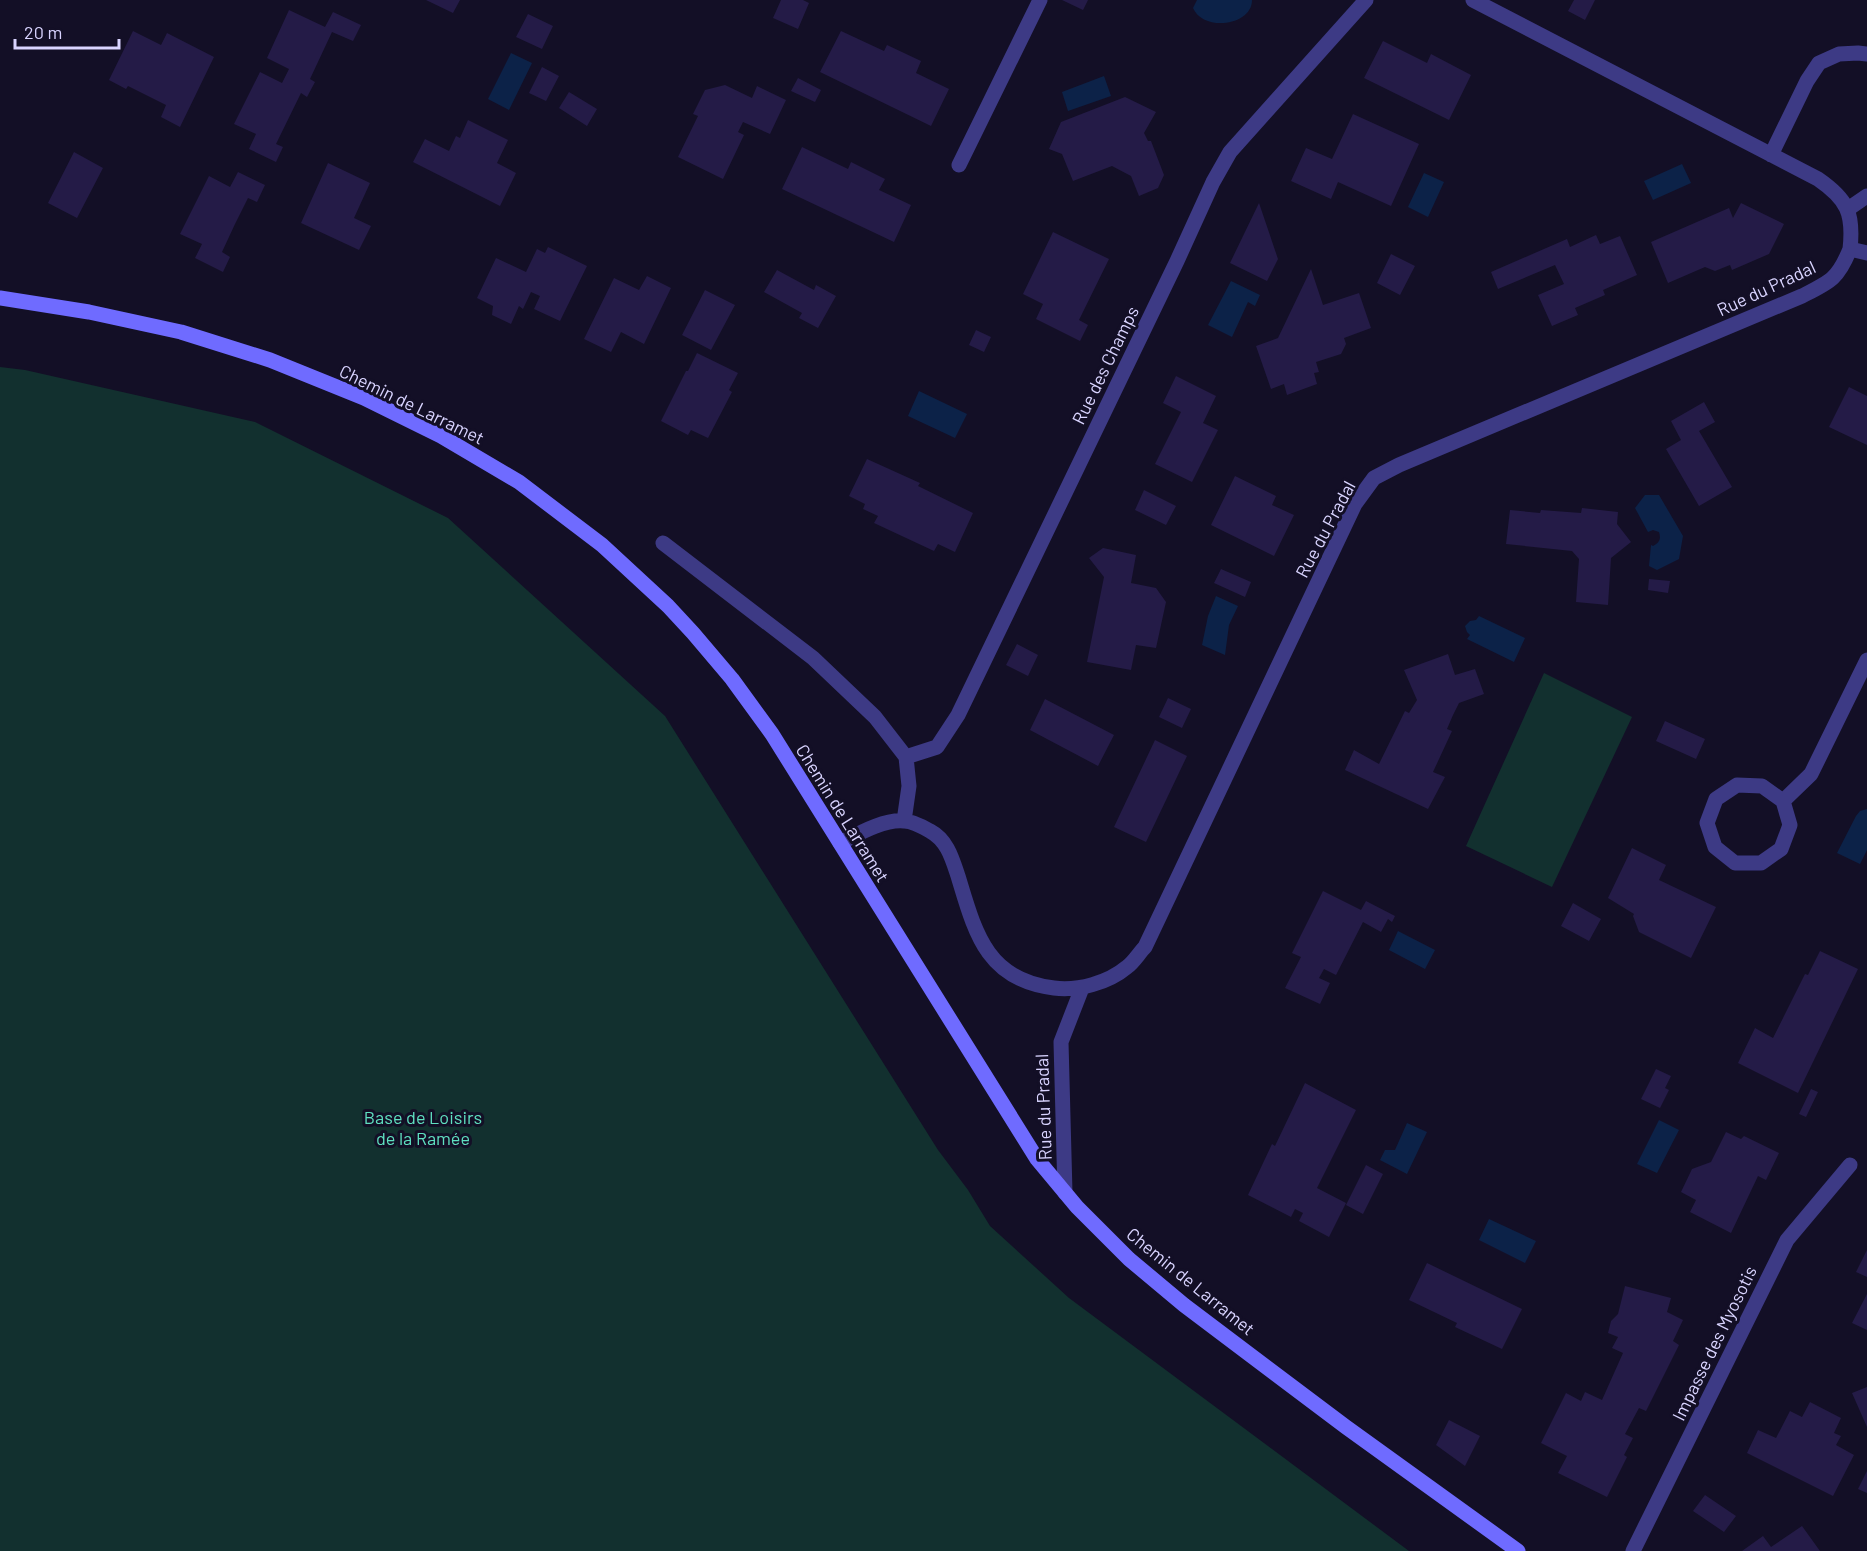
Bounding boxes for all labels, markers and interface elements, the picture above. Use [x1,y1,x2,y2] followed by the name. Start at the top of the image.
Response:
[15,12,118,50] scale bar
[24,21,62,43] text: 20 m
[1713,256,1819,320] street label: Rue du Pradal
[1067,302,1143,428] street label: Rue des Champs
[336,359,488,449] street label: Chemin de Larramet
[1290,477,1360,581] street label: Rue du Pradal
[792,740,894,886] street label: Chemin de Larramet
[1030,1053,1056,1161] street label: Rue du Pradal
[364,1106,482,1149] park label: Base de Loisirs de la Ramée
[1123,1223,1259,1339] street label: Chemin de Larramet
[1667,1262,1761,1424] street label: Impasse des Myosotis

